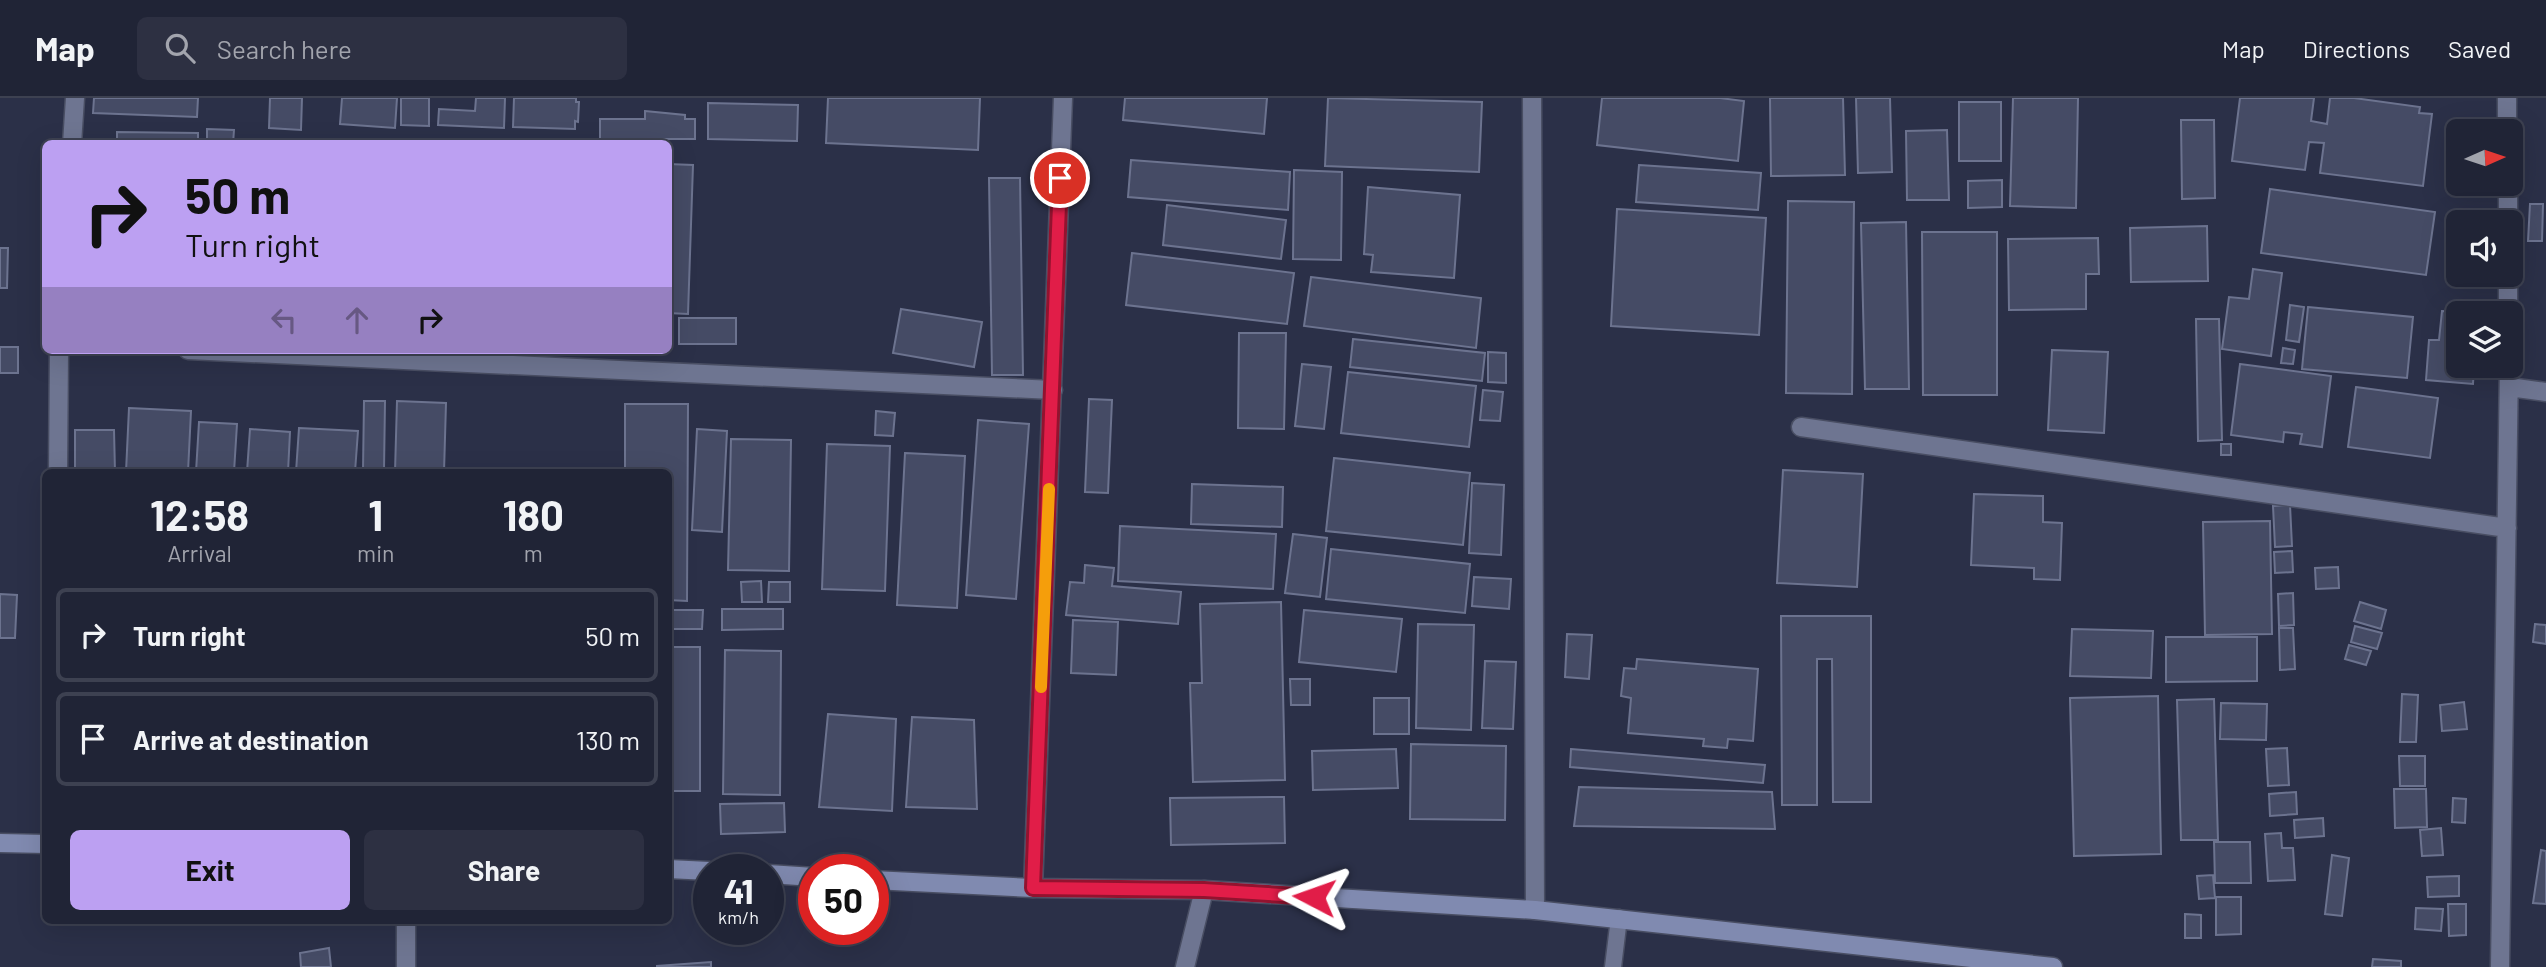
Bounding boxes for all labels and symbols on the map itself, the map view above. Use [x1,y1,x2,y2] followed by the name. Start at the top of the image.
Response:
[2446,119,2524,196] north arrow
[1030,148,1090,208] pin
[798,854,889,945] speed limit sign: 50
[1277,860,1351,934] position arrow

